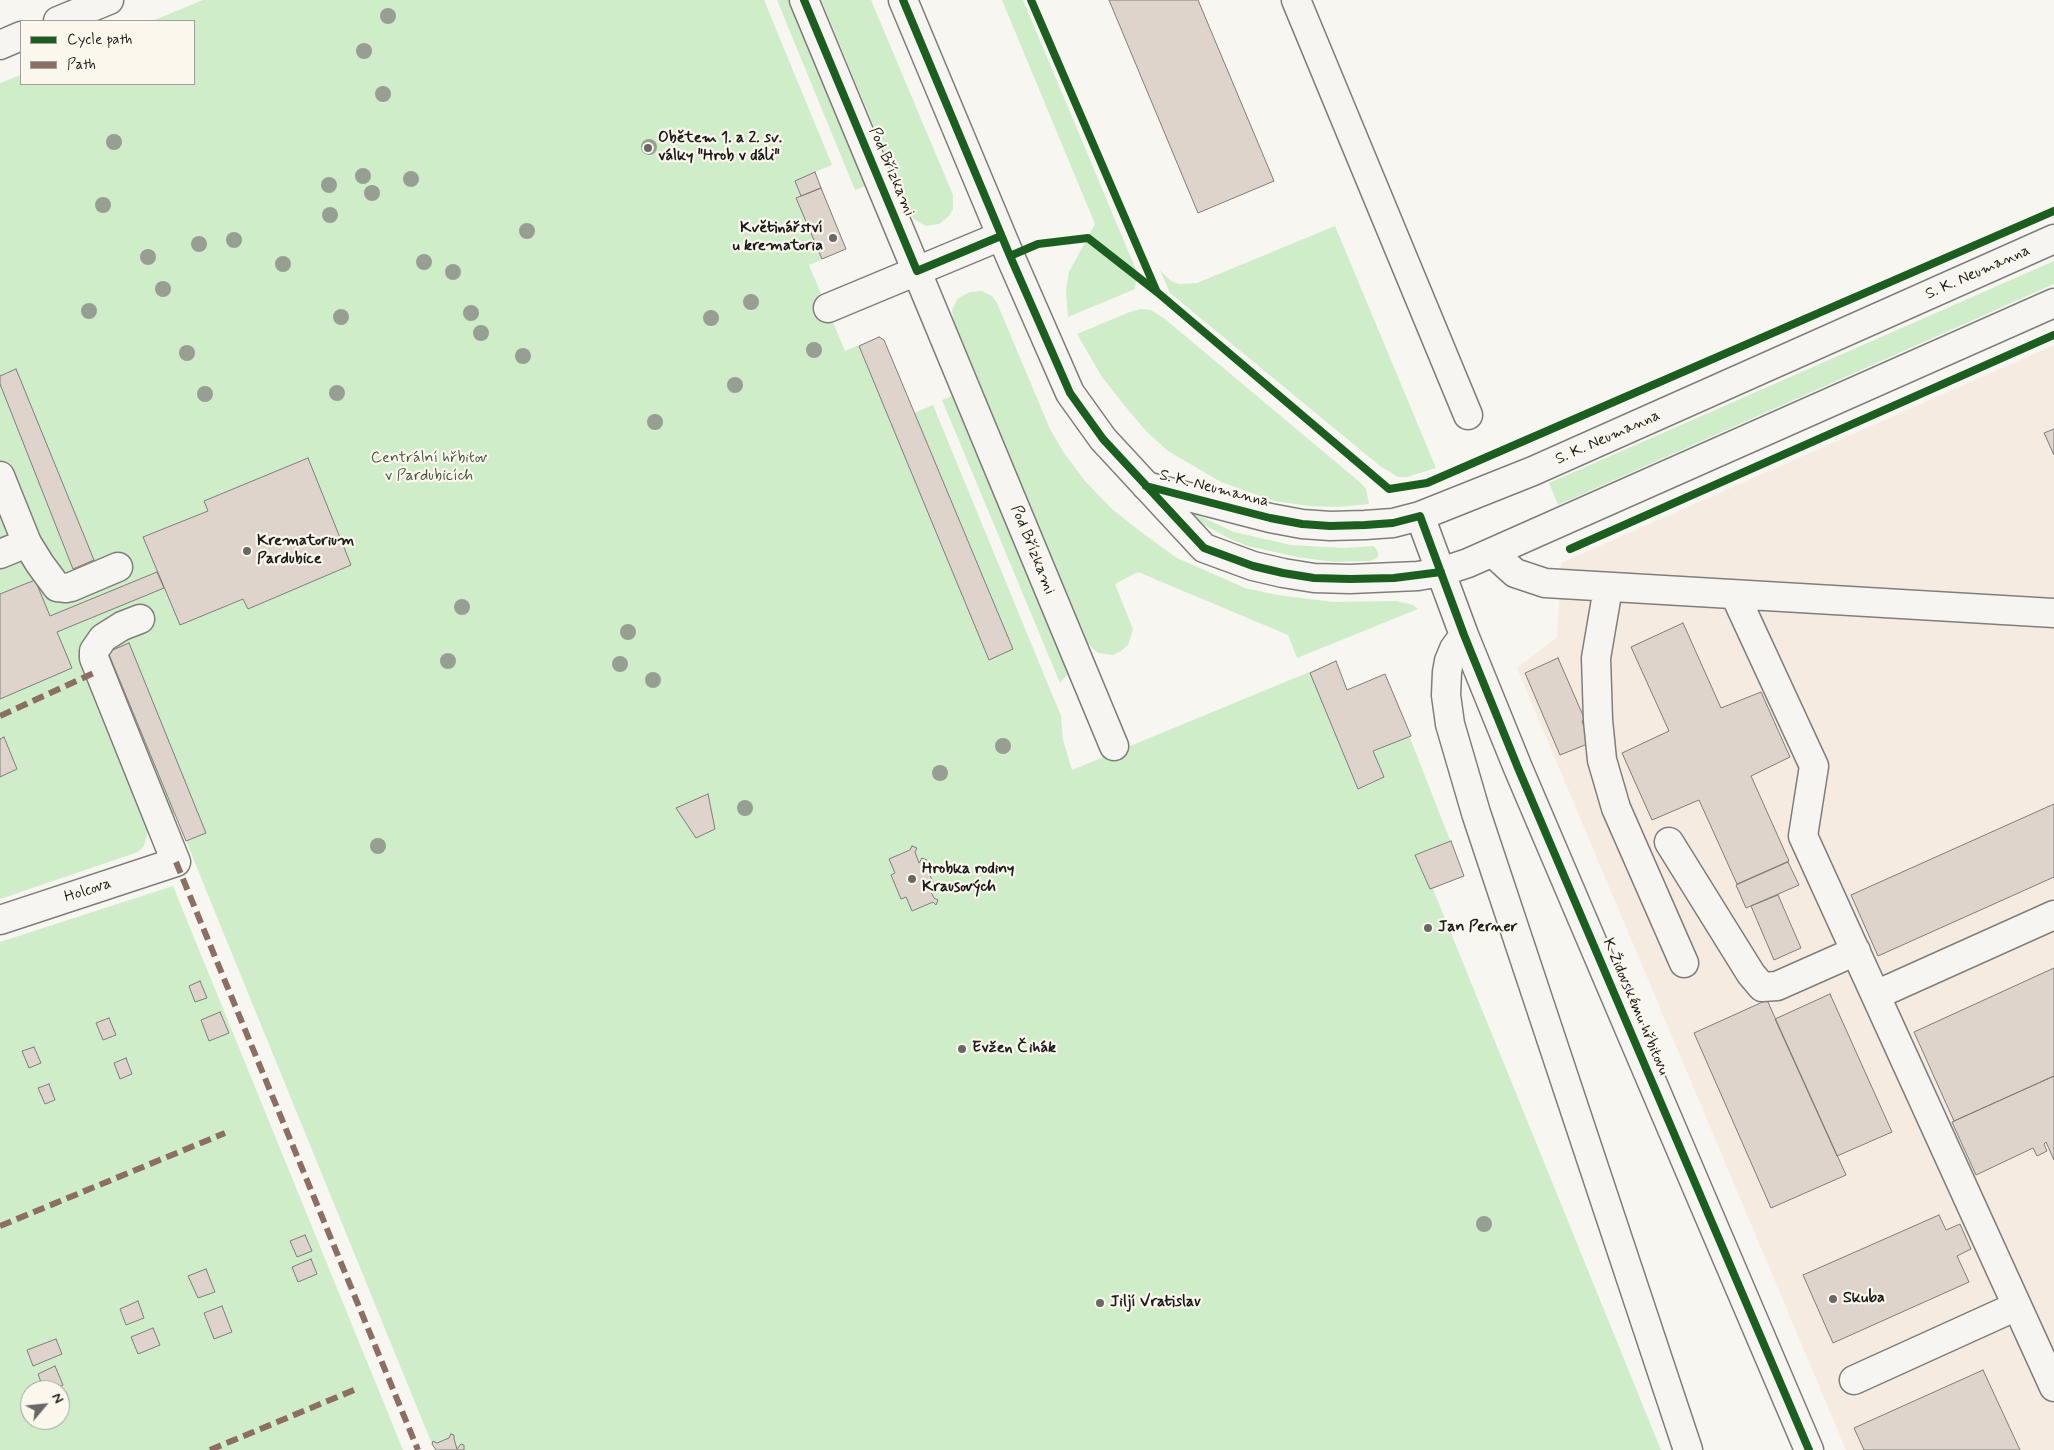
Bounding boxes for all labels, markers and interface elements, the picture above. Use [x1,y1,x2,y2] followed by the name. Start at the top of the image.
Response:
[20,20,195,85] legend
[67,30,132,50] text: Cycle path
[67,55,96,75] text: Path
[864,125,918,219] street label: Pod Břízkami
[658,129,782,167] place label: Obětem 1. a 2. sv. války "Hrob v dáli"
[642,142,654,154] marker: Obětem 1. a 2. sv. války "Hrob v dáli"
[733,219,823,257] place label: Květinářství u krematoria
[827,232,839,244] marker: Květinářství u krematoria
[1923,241,2033,305] street label: S. K. Neumanna
[1553,406,1663,470] street label: S. K. Neumanna
[371,449,487,487] park label: Centrální hřbitov v Pardubicích
[1157,466,1271,512] street label: S. K. Neumanna
[1005,503,1059,597] street label: Pod Břízkami
[257,532,354,570] place label: Krematorium Pardubice
[241,545,253,557] marker: Krematorium Pardubice
[922,860,1014,898] place label: Hrobka rodiny Krausových
[906,873,918,885] marker: Hrobka rodiny Krausových
[62,874,114,908] street label: Holcova
[1438,918,1518,938] place label: Jan Perner
[1422,922,1434,934] marker: Jan Perner
[1597,936,1673,1078] street label: K Židovskému hřbitovu
[972,1039,1056,1059] place label: Evžen Čihák
[956,1043,968,1055] marker: Evžen Čihák
[1843,1289,1885,1309] place label: Skuba
[1110,1293,1201,1313] place label: Jiljí Vratislav
[1827,1293,1839,1305] marker: Skuba
[1094,1297,1106,1309] marker: Jiljí Vratislav
[20,1380,70,1430] north arrow
[47,1390,67,1407] text: N

